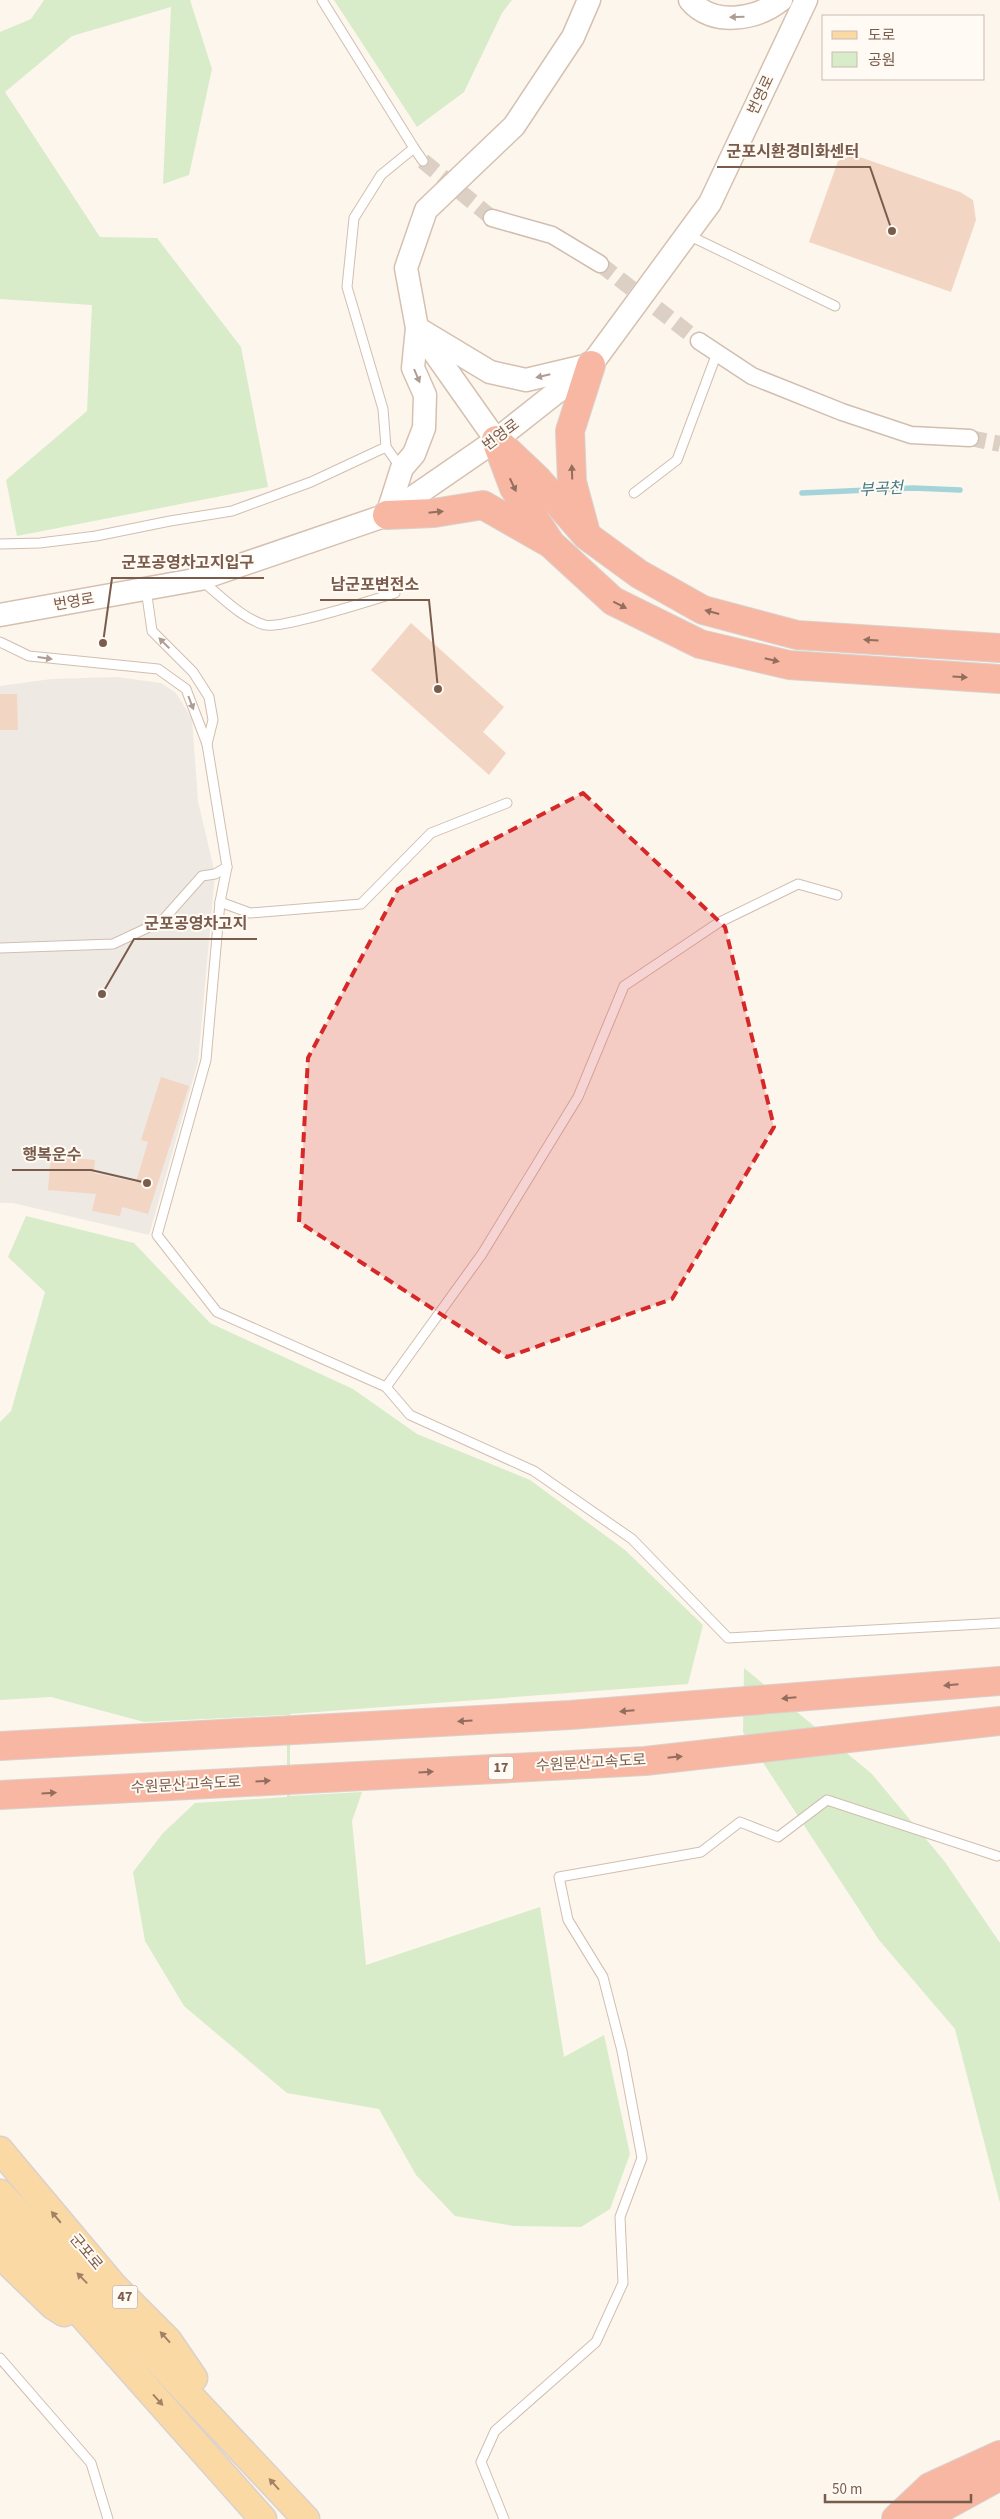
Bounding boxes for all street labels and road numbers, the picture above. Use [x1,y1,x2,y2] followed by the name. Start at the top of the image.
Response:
[743,72,779,118] street label: 번영로
[478,414,524,456] street label: 번영로
[52,588,96,616] street label: 번영로
[535,1750,647,1776] street label: 수원문산고속도로
[488,1756,514,1780] road number: 17
[130,1772,242,1798] street label: 수원문산고속도로
[65,2229,107,2275] street label: 군포로
[112,2286,138,2308] road number: 47

